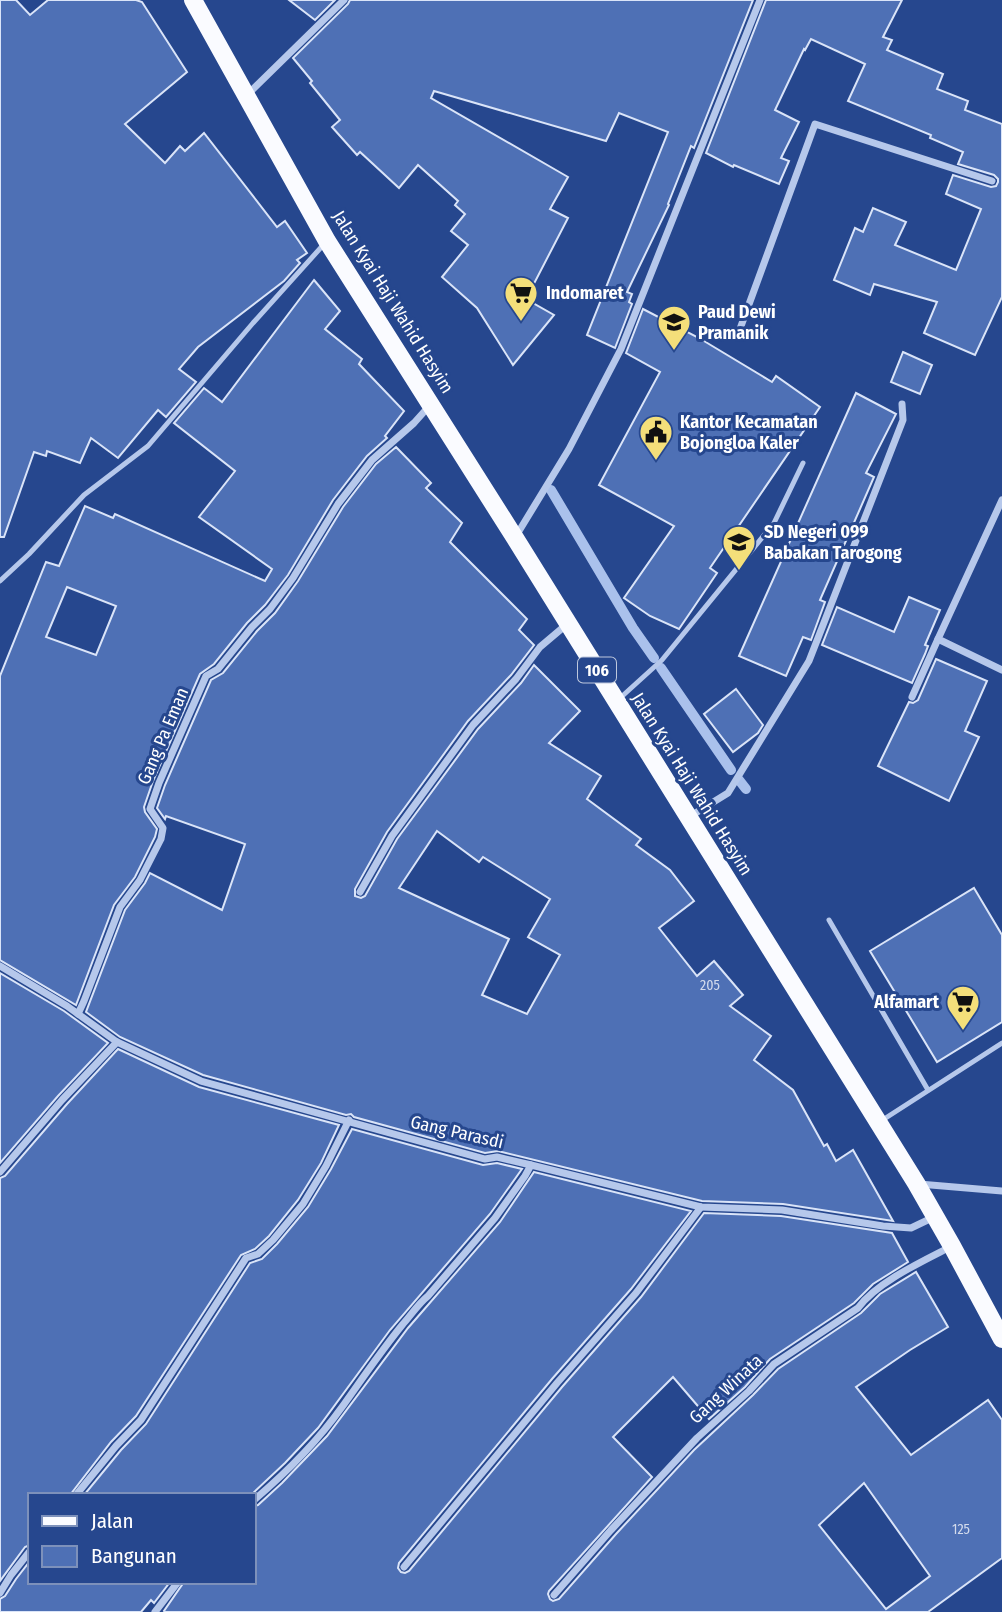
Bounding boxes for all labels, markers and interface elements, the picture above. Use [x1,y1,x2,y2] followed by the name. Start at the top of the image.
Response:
[328,207,458,397] street label: Jalan Kyai Haji Wahid Hasyim
[502,274,540,323] supermarket icon: Indomaret
[546,282,625,304] place label: Indomaret
[698,301,776,344] place label: Paud Dewi Pramanik
[655,303,693,352] school or university icon: Paud Dewi Pramanik
[680,411,818,454] place label: Kantor Kecamatan Bojongloa Kaler
[637,413,675,462] public building icon: Kantor Kecamatan Bojongloa Kaler
[764,521,902,564] place label: SD Negeri 099 Babakan Tarogong
[720,523,758,572] school or university icon: SD Negeri 099 Babakan Tarogong
[578,657,616,682] road number: 106
[133,684,193,788] street label: Gang Pa Eman
[627,689,757,879] street label: Jalan Kyai Haji Wahid Hasyim
[700,977,720,994] house number: 205
[944,983,982,1032] supermarket icon: Alfamart
[873,991,940,1013] place label: Alfamart
[408,1111,506,1153] street label: Gang Parasdi
[685,1349,767,1428] street label: Gang Winata
[28,1493,256,1584] legend
[91,1508,134,1534] text: Jalan
[952,1521,970,1538] house number: 125
[91,1543,177,1569] text: Bangunan

